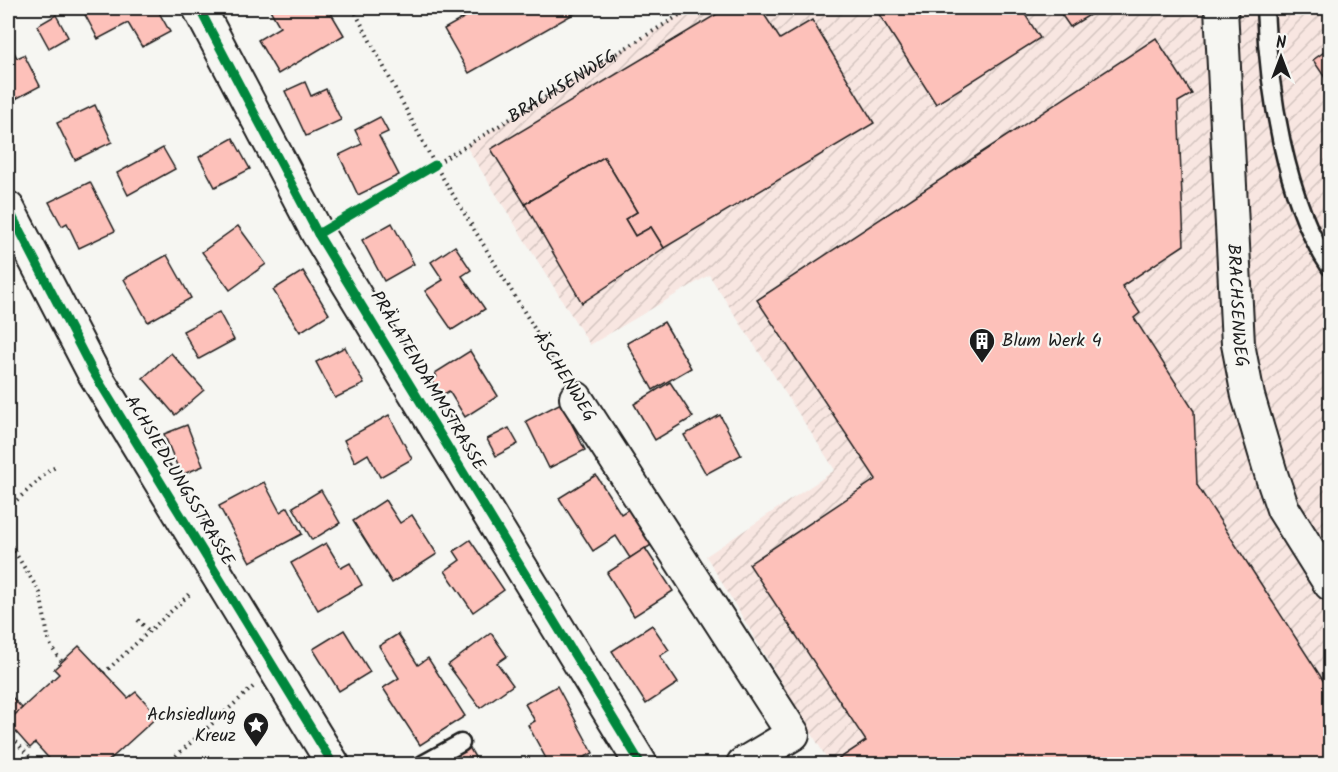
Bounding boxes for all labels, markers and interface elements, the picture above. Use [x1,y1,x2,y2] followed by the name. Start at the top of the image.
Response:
[1251,27,1311,87] north arrow
[1276,31,1286,56] text: N
[502,42,623,131] street label: BRACHSENWEG
[1218,243,1257,370] street label: BRACHSENWEG
[362,285,493,477] street label: PRÄLATENDAMMSTRASSE
[525,326,603,428] street label: ÄSCHENWEG
[967,326,997,364] building icon: Blum Werk 4
[1002,327,1102,356] place label: Blum Werk 4
[116,390,242,572] street label: ACHSIEDLUNGSSTRASSE
[147,701,236,751] place label: Achsiedlung Kreuz
[241,710,271,748] place icon: Achsiedlung Kreuz

